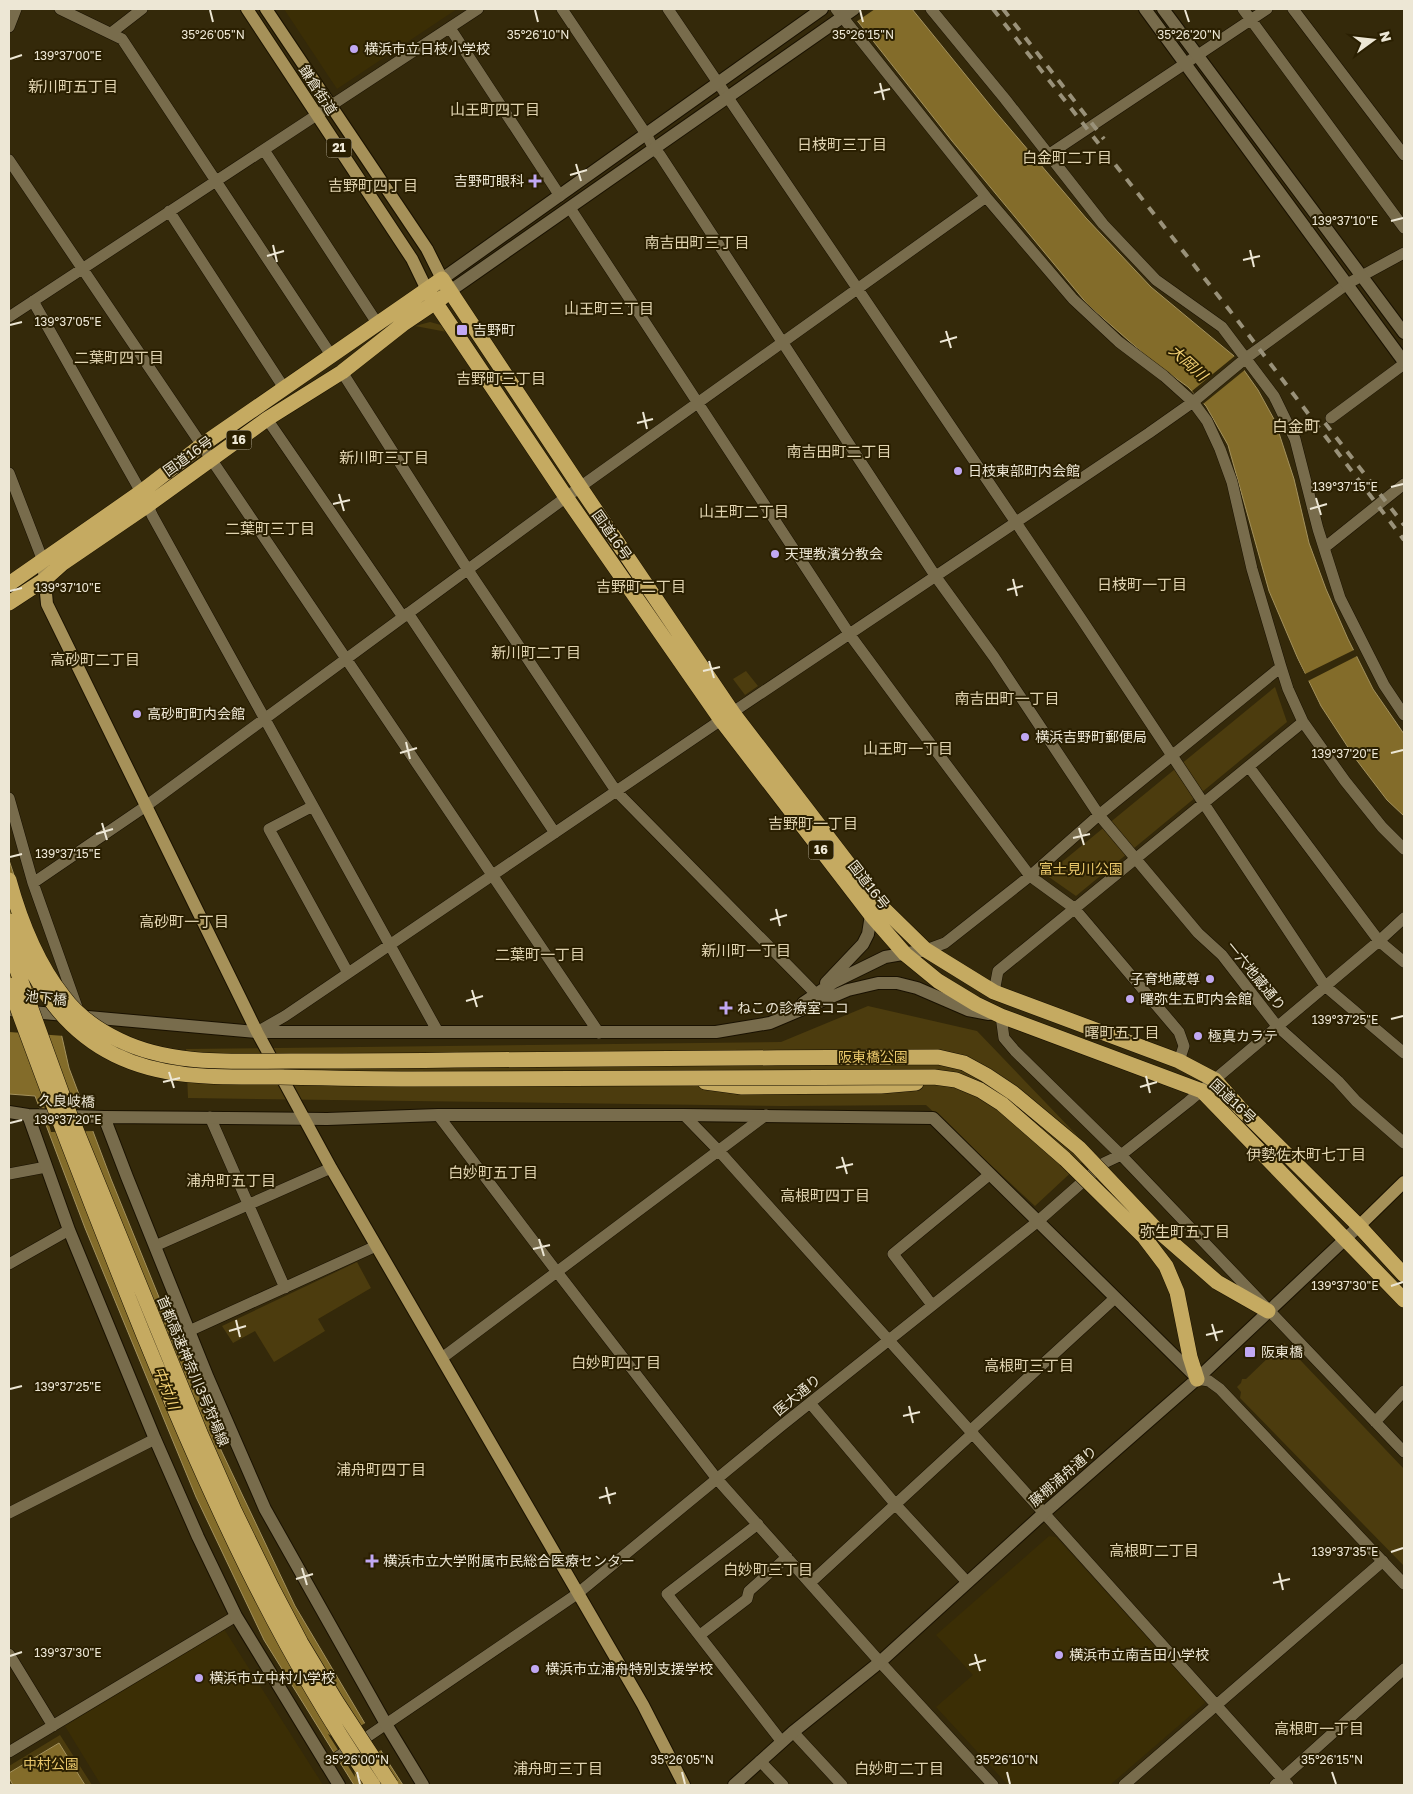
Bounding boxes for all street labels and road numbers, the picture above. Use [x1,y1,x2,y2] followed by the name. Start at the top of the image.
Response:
[296,62,341,118] street label: 鎌倉街道
[326,138,352,158] road number: 21
[226,430,252,450] road number: 16
[160,432,216,479] street label: 国道16号
[589,506,636,563] street label: 国道16号
[808,840,834,860] road number: 16
[845,857,894,912] street label: 国道16号
[1223,938,1289,1014] street label: 一六地蔵通り
[24,987,68,1008] street label: 池下橋
[1207,1075,1260,1126] street label: 国道16号
[39,1091,95,1110] street label: 久良岐橋
[154,1293,233,1449] street label: 首都高速神奈川3号狩場線
[770,1370,824,1419] street label: 医大通り
[1025,1442,1100,1510] street label: 藤棚浦舟通り

